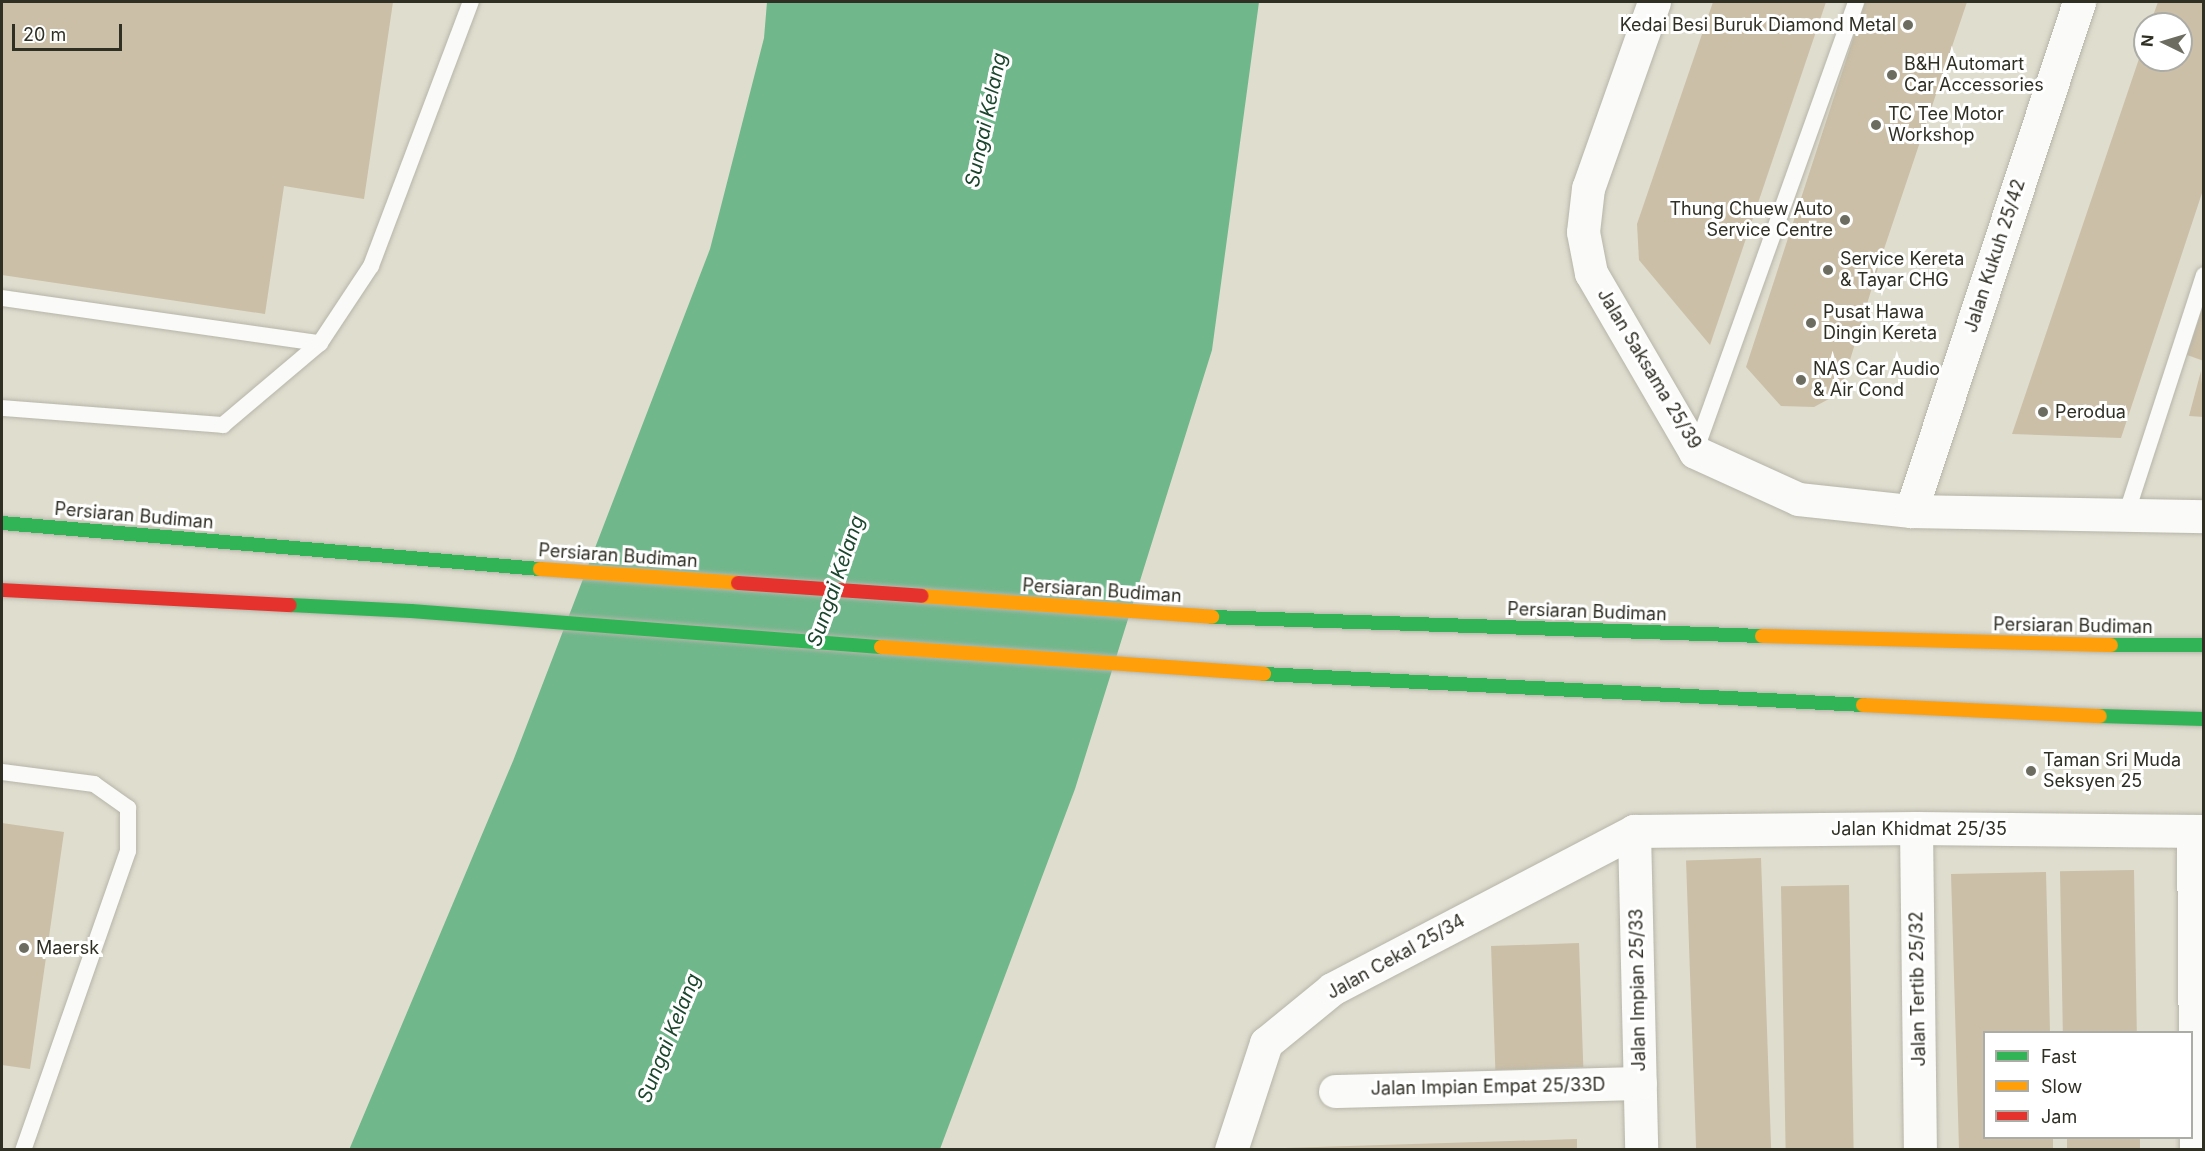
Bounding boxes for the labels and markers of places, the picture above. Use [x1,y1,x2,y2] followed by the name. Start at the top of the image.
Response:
[1620,14,1896,36] place label: Kedai Besi Buruk Diamond Metal
[1901,18,1915,32] marker: Kedai Besi Buruk Diamond Metal
[1904,54,2044,97] place label: B&H Automart Car Accessories
[1885,68,1899,82] marker: B&H Automart Car Accessories
[1888,104,2004,146] place label: TC Tee Motor Workshop
[1869,118,1883,132] marker: TC Tee Motor Workshop
[1669,199,1833,242] place label: Thung Chuew Auto Service Centre
[1838,213,1852,227] marker: Thung Chuew Auto Service Centre
[1840,249,1964,292] place label: Service Kereta & Tayar CHG
[1821,263,1835,277] marker: Service Kereta & Tayar CHG
[1823,302,1937,344] place label: Pusat Hawa Dingin Kereta
[1804,316,1818,330] marker: Pusat Hawa Dingin Kereta
[1813,359,1940,401] place label: NAS Car Audio & Air Cond
[1794,373,1808,387] marker: NAS Car Audio & Air Cond
[2055,401,2126,423] place label: Perodua
[2036,405,2050,419] marker: Perodua
[2043,750,2181,792] place label: Taman Sri Muda Seksyen 25
[2024,764,2038,778] marker: Taman Sri Muda Seksyen 25
[36,937,99,959] place label: Maersk
[17,941,31,955] marker: Maersk

